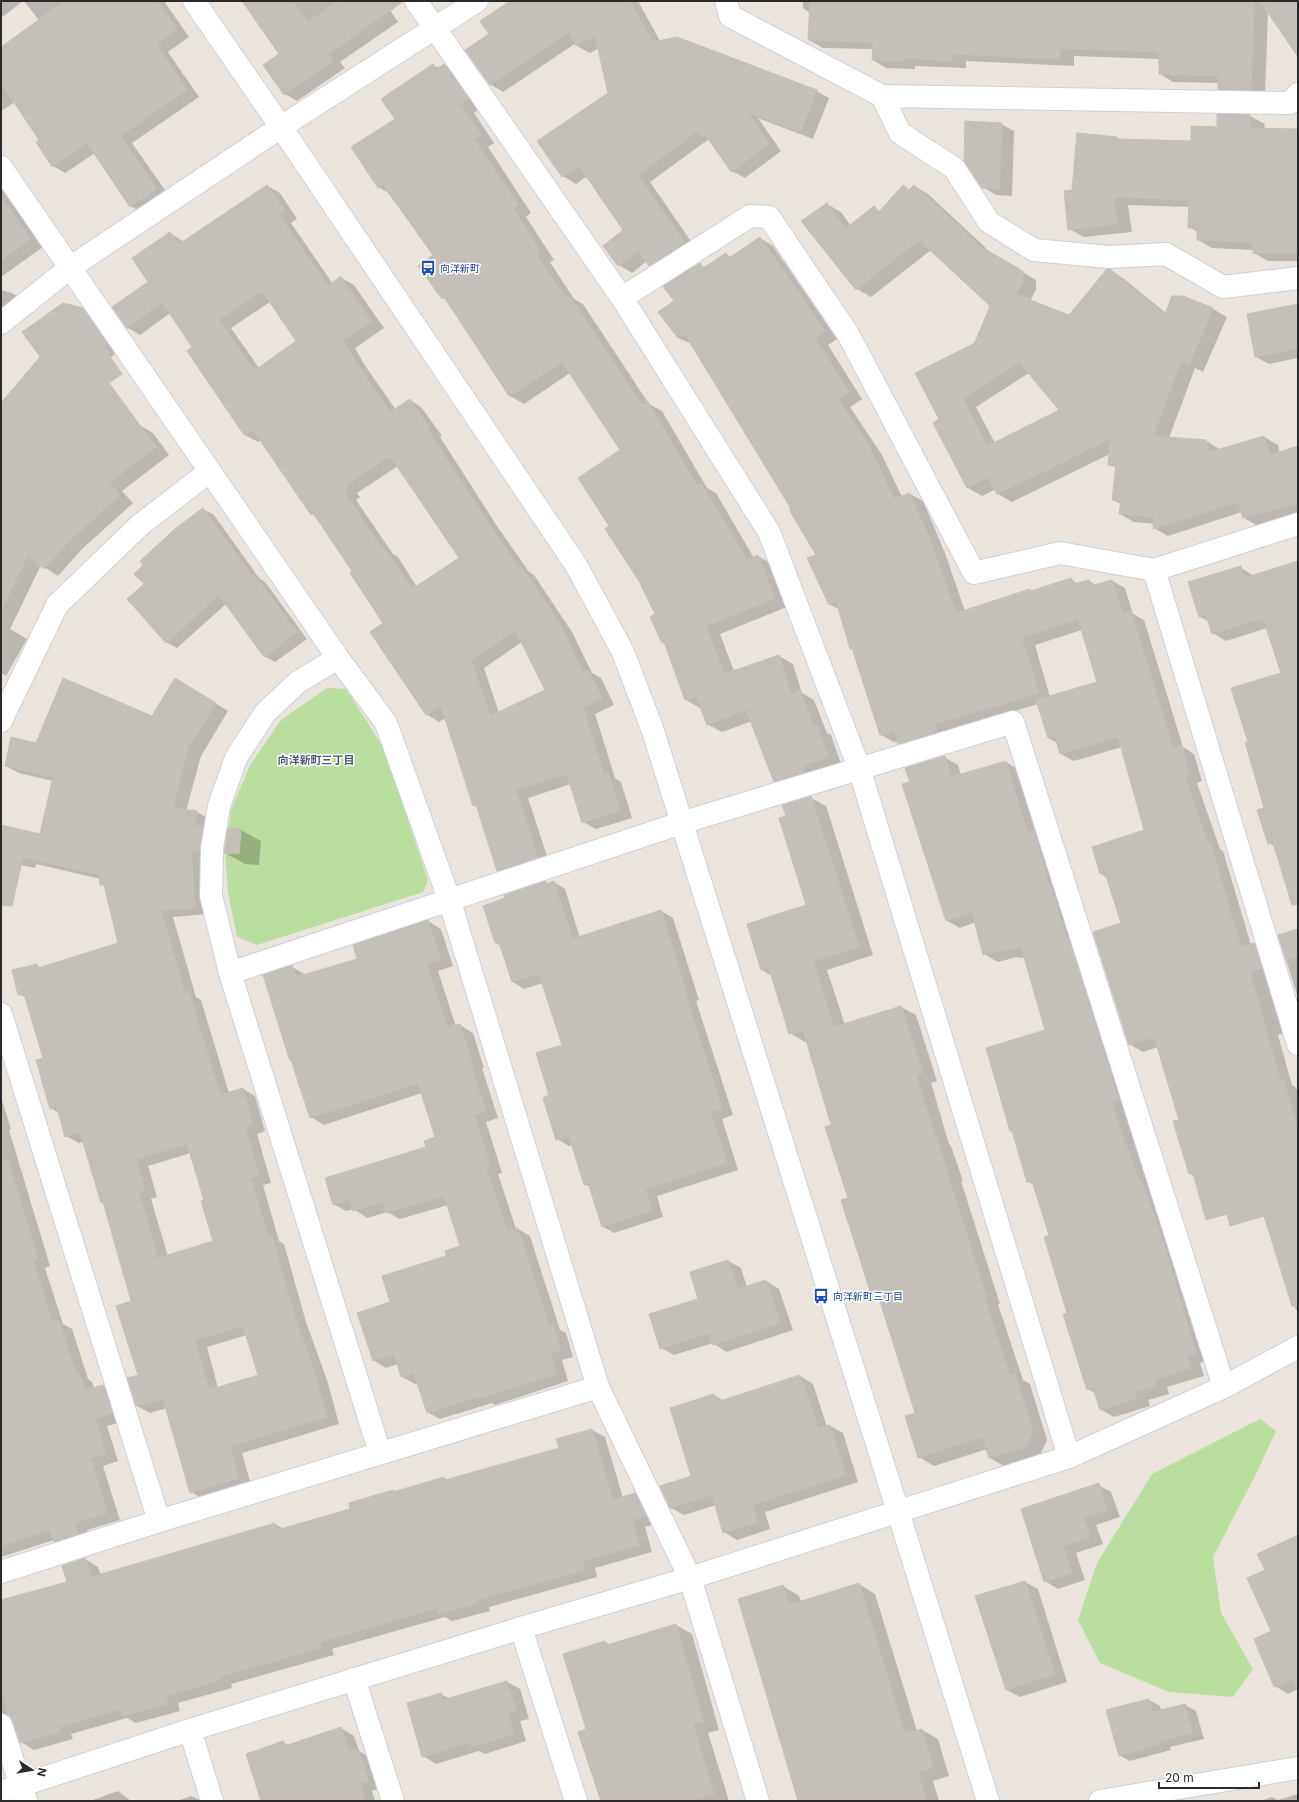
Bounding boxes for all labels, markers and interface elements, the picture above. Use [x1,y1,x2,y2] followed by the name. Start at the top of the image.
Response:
[419,259,437,277] bus stop icon: 向洋新町
[440,262,480,274] place label: 向洋新町
[278,753,355,767] district label: 向洋新町三丁目
[812,1287,830,1305] bus stop icon: 向洋新町三丁目
[833,1290,903,1302] place label: 向洋新町三丁目
[12,1750,52,1790] north arrow
[1159,1764,1259,1790] scale bar
[34,1767,50,1778] text: N
[1165,1770,1194,1785] text: 20 m

